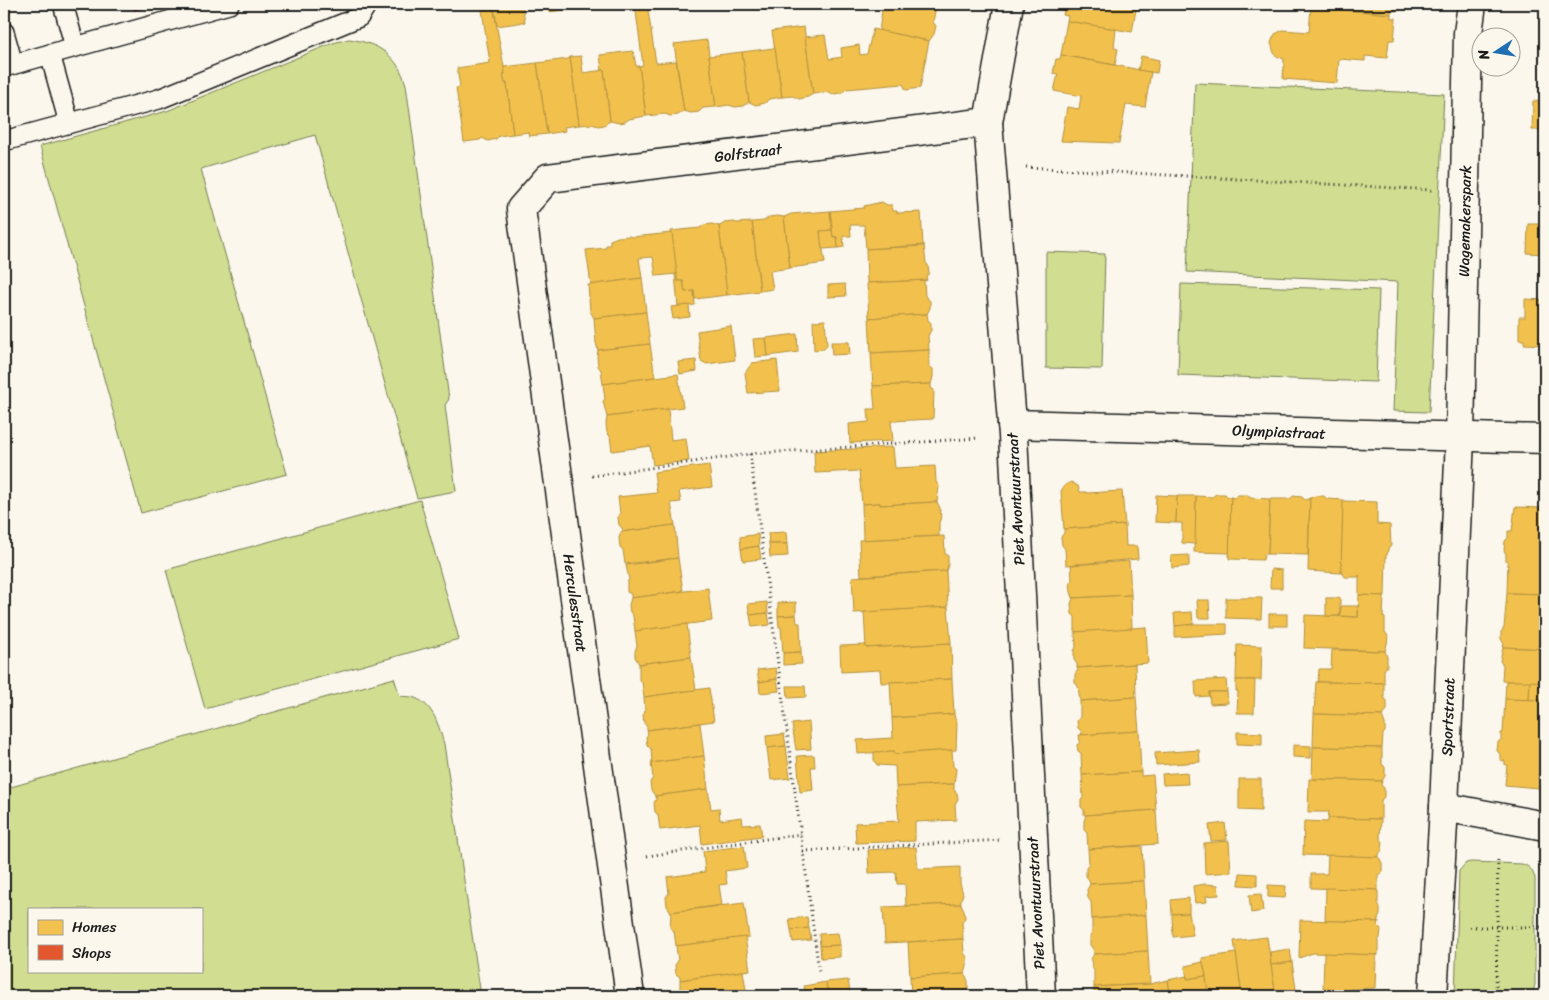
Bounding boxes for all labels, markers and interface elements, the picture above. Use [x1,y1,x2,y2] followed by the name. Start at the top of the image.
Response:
[1472,28,1522,78] north arrow
[1470,47,1497,63] text: N
[713,136,784,170] street label: Golfstraat
[1451,165,1479,277] street label: Wagemakerspark
[1232,417,1327,447] street label: Olympiastraat
[999,431,1032,566] street label: Piet Avontuurstraat
[555,552,595,654] street label: Herculesstraat
[1434,677,1462,757] street label: Sportstraat
[1019,835,1052,970] street label: Piet Avontuurstraat
[28,908,202,972] legend
[72,914,116,940] text: Homes
[72,940,112,966] text: Shops

